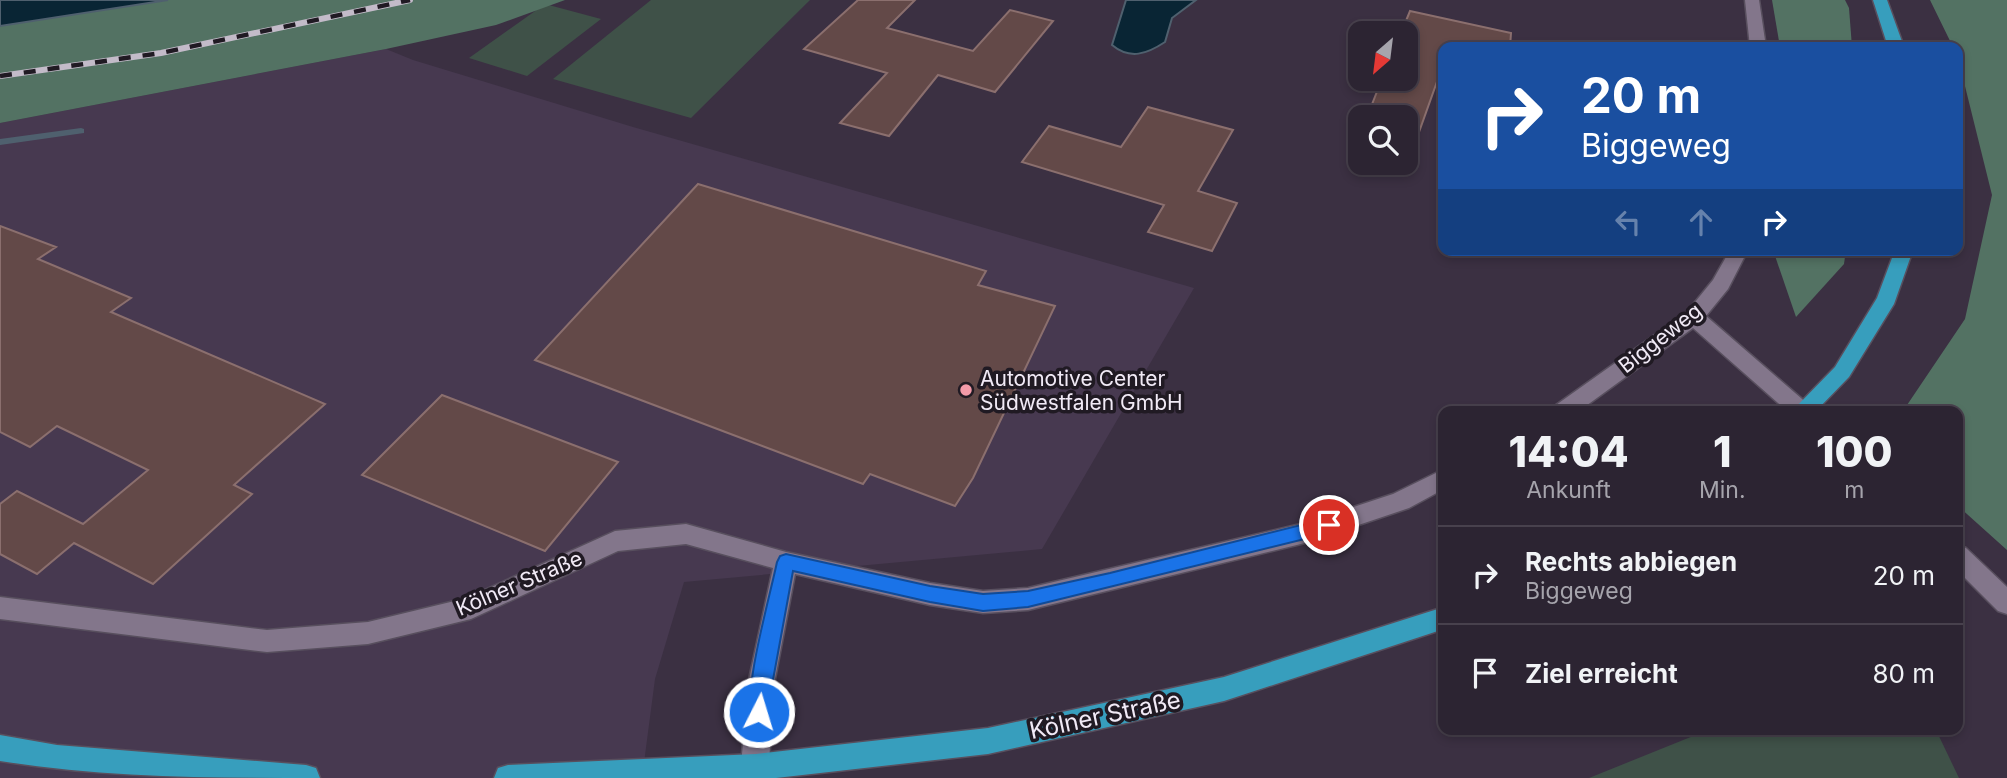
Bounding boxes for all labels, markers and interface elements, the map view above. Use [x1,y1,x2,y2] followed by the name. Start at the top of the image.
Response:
[1348,21,1418,91] north arrow
[1348,21,1418,175] map controls
[1581,66,1701,125] text: 20 m
[1466,70,1557,161] icon: right
[1348,105,1418,175] button: search
[1581,126,1731,165] text: Biggeweg
[1609,203,1647,241] icon: left
[1682,203,1720,241] icon: ahead
[1755,203,1793,241] icon: right
[1614,298,1706,378] street label: Biggeweg
[980,366,1183,415] place label: Automotive Center Südwestfalen GmbH
[958,382,974,398] marker: Automotive Center Südwestfalen GmbH
[1508,426,1629,477] text: 14:04
[1713,426,1732,477] text: 1
[1816,426,1893,477] text: 100
[1526,476,1611,504] text: Ankunft
[1699,476,1746,504] text: Min.
[1844,476,1864,504] text: m
[1299,495,1359,555] pin
[1310,506,1348,544] icon: arrive
[452,545,586,621] street label: Kölner Straße
[1525,546,1737,577] text: Rechts abbiegen
[1466,556,1504,594] icon: right
[1873,560,1935,591] text: 20 m
[1525,577,1633,605] text: Biggeweg
[1466,654,1504,692] icon: arrive
[1525,658,1678,689] text: Ziel erreicht
[1872,658,1935,689] text: 80 m
[722,675,796,749] position arrow
[1027,685,1183,745] street label: Kölner Straße

